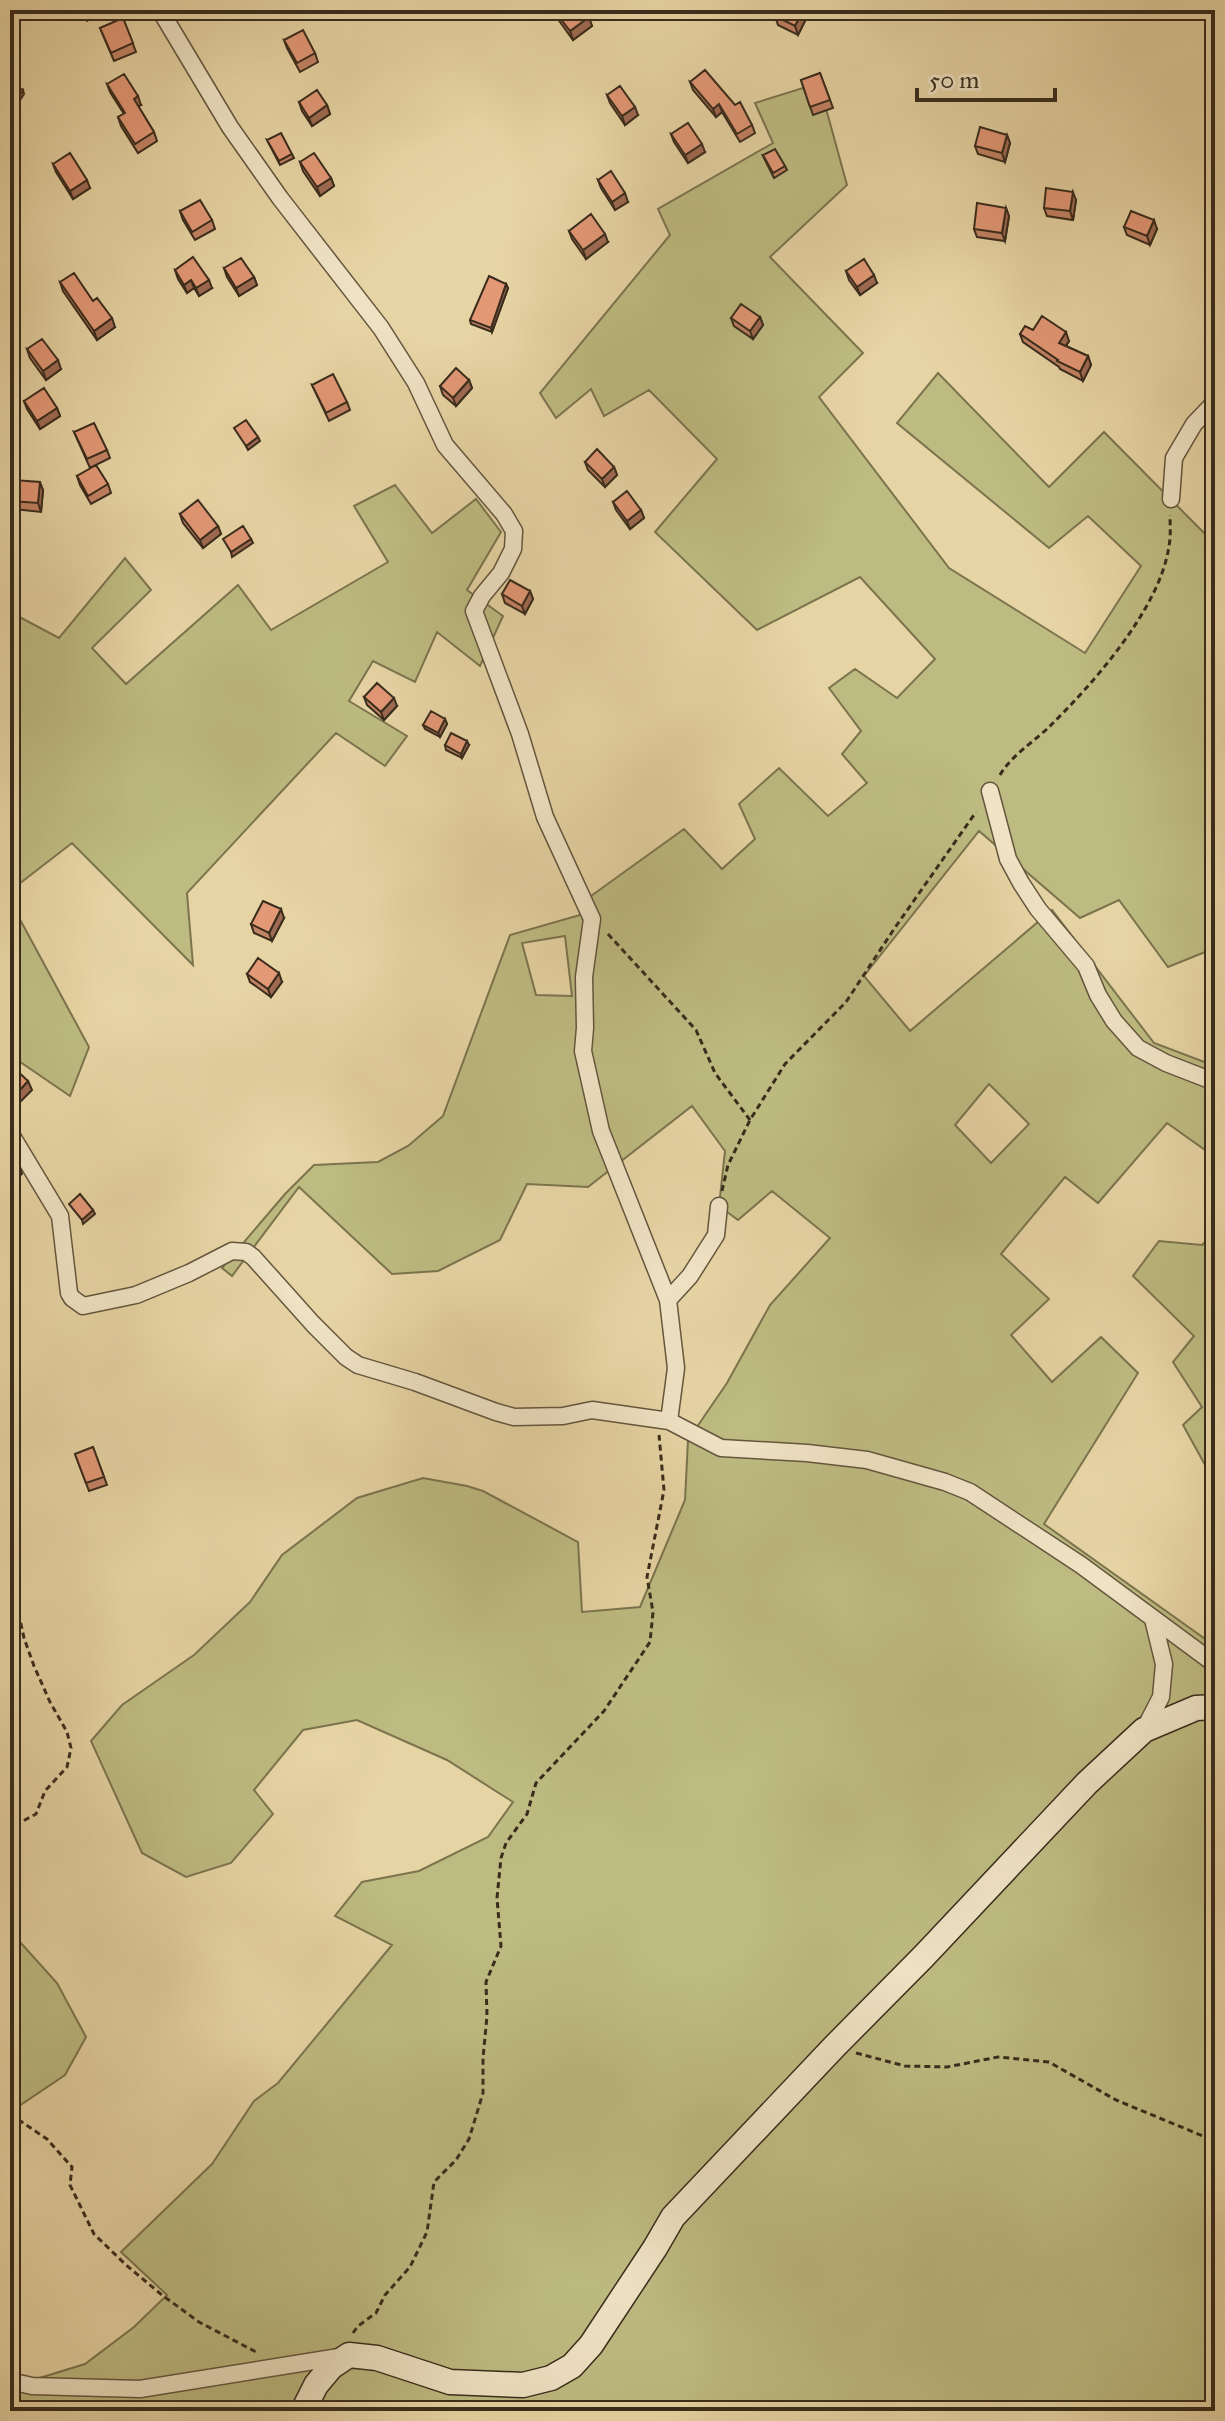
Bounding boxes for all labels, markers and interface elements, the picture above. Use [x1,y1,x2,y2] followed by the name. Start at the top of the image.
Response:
[917,52,1055,102] scale bar
[929,65,979,95] text: 50 m

